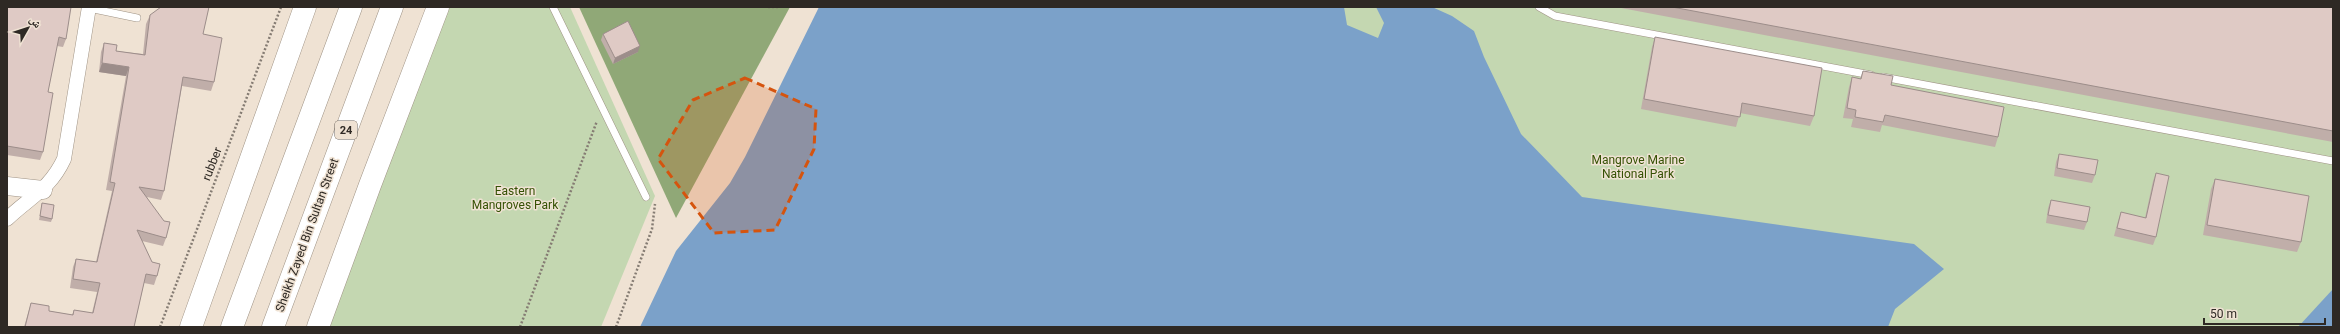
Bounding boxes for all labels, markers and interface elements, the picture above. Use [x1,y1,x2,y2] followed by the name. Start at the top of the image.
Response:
[8,8,48,48] north arrow
[26,13,44,32] text: ش
[335,121,357,139] road number: 24
[199,145,225,183] street label: rubber
[1591,153,1685,181] park label: Mangrove Marine National Park
[273,156,341,314] street label: Sheikh Zayed Bin Sultan Street
[472,184,559,212] park label: Eastern Mangroves Park
[2204,300,2325,326] scale bar
[2210,307,2237,321] text: 50 m

